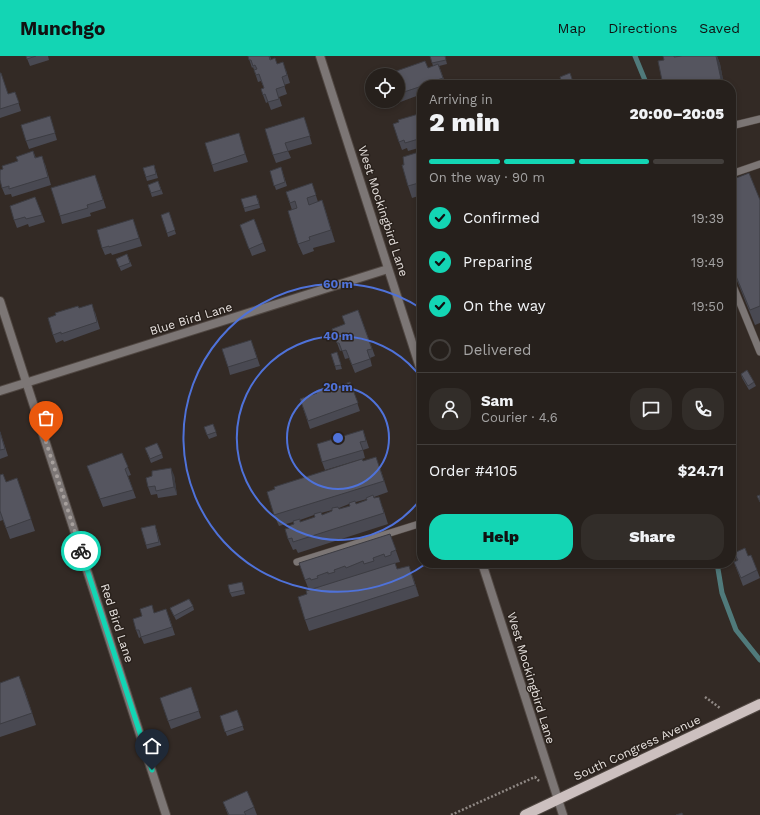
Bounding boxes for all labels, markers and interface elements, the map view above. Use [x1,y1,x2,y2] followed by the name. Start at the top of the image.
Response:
[20,17,105,40] text: Munchgo
[558,20,586,36] text: Map
[608,20,677,36] text: Directions
[699,20,740,36] text: Saved
[365,68,405,108] map controls
[365,68,405,108] button: locate
[429,92,493,107] text: Arriving in
[630,105,724,123] text: 20:00–20:05
[429,107,500,137] text: 2 min
[355,144,411,278] street label: West Mockingbird Lane
[429,170,545,185] text: On the way · 90 m
[429,207,451,229] icon: check
[463,209,540,227] text: Confirmed
[691,211,724,226] text: 19:39
[429,251,451,273] icon: check
[463,253,532,271] text: Preparing
[691,255,724,270] text: 19:49
[323,277,353,291] text: 60 m
[429,295,451,317] icon: check
[463,297,545,315] text: On the way
[691,299,724,314] text: 19:50
[148,300,234,338] street label: Blue Bird Lane
[323,329,353,343] text: 40 m
[463,341,531,359] text: Delivered
[323,380,353,394] text: 20 m
[429,388,471,430] button: person
[630,388,672,430] button: chat
[682,388,724,430] button: phone
[481,392,513,410] text: Sam
[29,401,63,442] pin
[35,407,57,429] icon: bag
[481,410,558,425] text: Courier · 4.6
[331,431,345,445] centre of rings
[429,462,517,480] text: Order #4105
[678,462,724,480] text: $24.71
[429,514,573,560] button: Help
[581,514,724,560] button: Share
[61,531,101,571] courier
[70,540,92,562] icon: bike
[98,582,136,664] street label: Red Bird Lane
[504,611,558,745] street label: West Mockingbird Lane
[571,712,703,784] street label: South Congress Avenue
[135,729,169,770] pin
[141,735,163,757] icon: home

